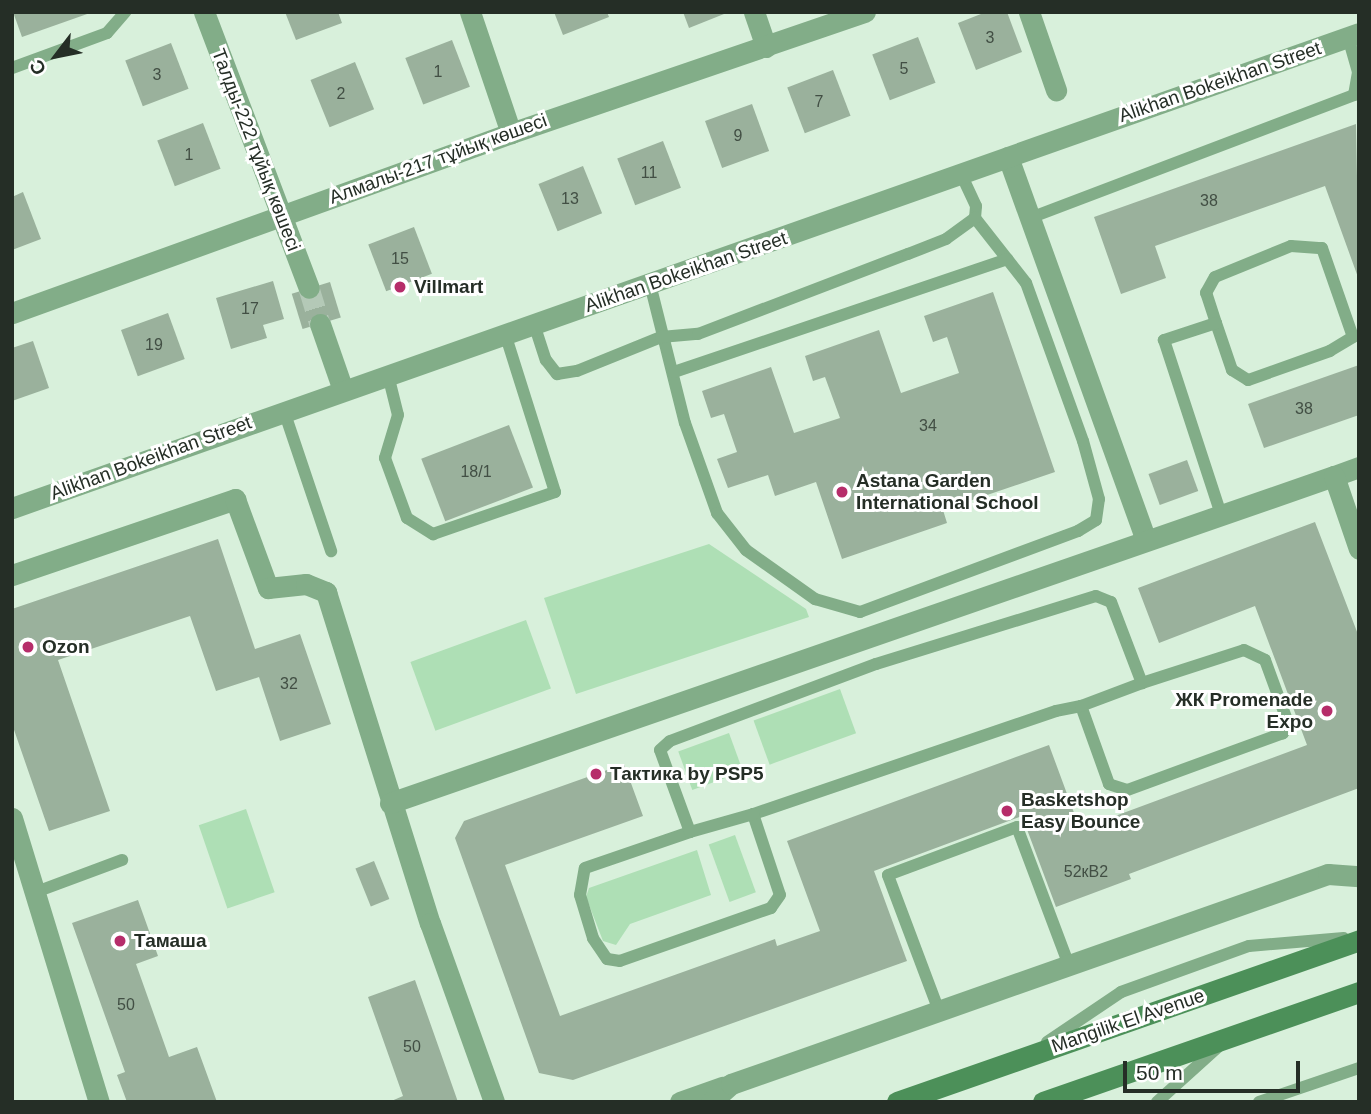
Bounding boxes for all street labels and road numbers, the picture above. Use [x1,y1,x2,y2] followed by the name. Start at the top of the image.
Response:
[1116,37,1324,127] street label: Alikhan Bokeikhan Street
[207,46,305,254] street label: Талды-222 тұйық көшесі
[326,109,550,209] street label: Алмалы-217 тұйық көшесі
[582,227,790,317] street label: Alikhan Bokeikhan Street
[47,411,255,505] street label: Alikhan Bokeikhan Street
[1048,984,1208,1058] street label: Mangilik El Avenue

